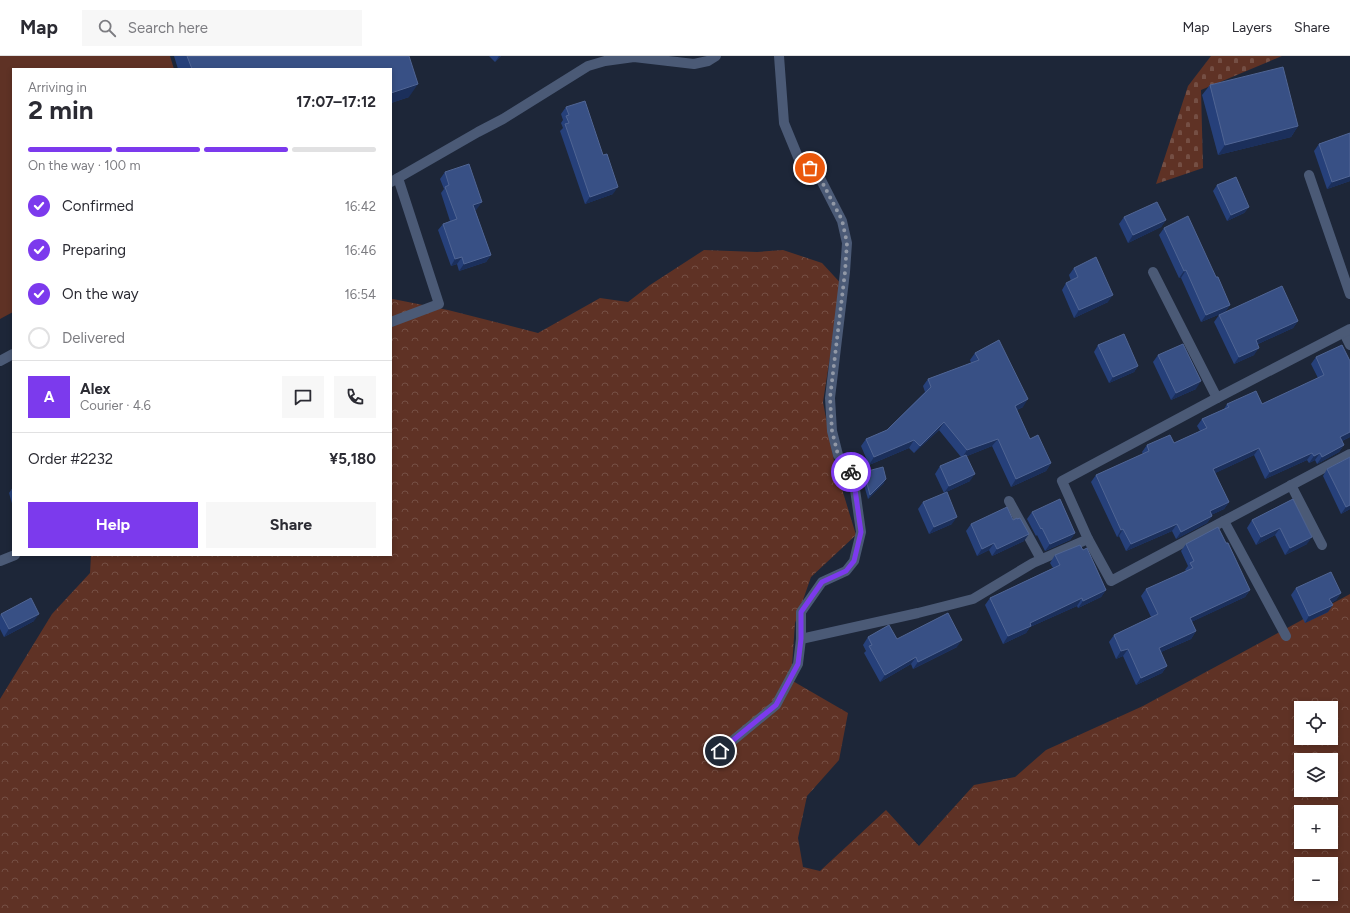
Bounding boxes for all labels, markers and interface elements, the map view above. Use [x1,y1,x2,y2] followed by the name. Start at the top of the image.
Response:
[82,10,362,46] search box
[20,16,58,39] text: Map
[96,17,118,39] icon: search
[128,19,208,37] text: Search here
[1182,19,1210,36] text: Map
[1232,19,1272,36] text: Layers
[1294,19,1330,36] text: Share
[28,80,87,95] text: Arriving in
[296,93,376,111] text: 17:07–17:12
[28,94,94,126] text: 2 min
[793,151,827,185] pin
[799,157,821,179] icon: bag
[28,158,140,173] text: On the way · 100 m
[28,195,50,217] icon: check
[62,197,134,215] text: Confirmed
[345,199,376,214] text: 16:42
[28,239,50,261] icon: check
[62,241,126,259] text: Preparing
[345,243,376,258] text: 16:46
[28,283,50,305] icon: check
[62,285,139,303] text: On the way
[344,287,376,302] text: 16:54
[62,329,125,347] text: Delivered
[282,376,324,418] button: chat
[334,376,376,418] button: phone
[80,380,110,398] text: Alex
[44,388,54,406] text: A
[80,398,151,413] text: Courier · 4.6
[28,450,113,468] text: Order #2232
[329,450,376,468] text: ¥5,180
[831,452,871,492] courier
[840,461,862,483] icon: bike
[28,502,198,548] button: Help
[206,502,376,548] button: Share
[1294,701,1338,901] map controls
[1294,701,1338,745] button: locate
[703,734,737,768] pin
[709,740,731,762] icon: home
[1294,753,1338,797] button: layers
[1294,805,1338,849] button: +
[1294,857,1338,901] button: −

